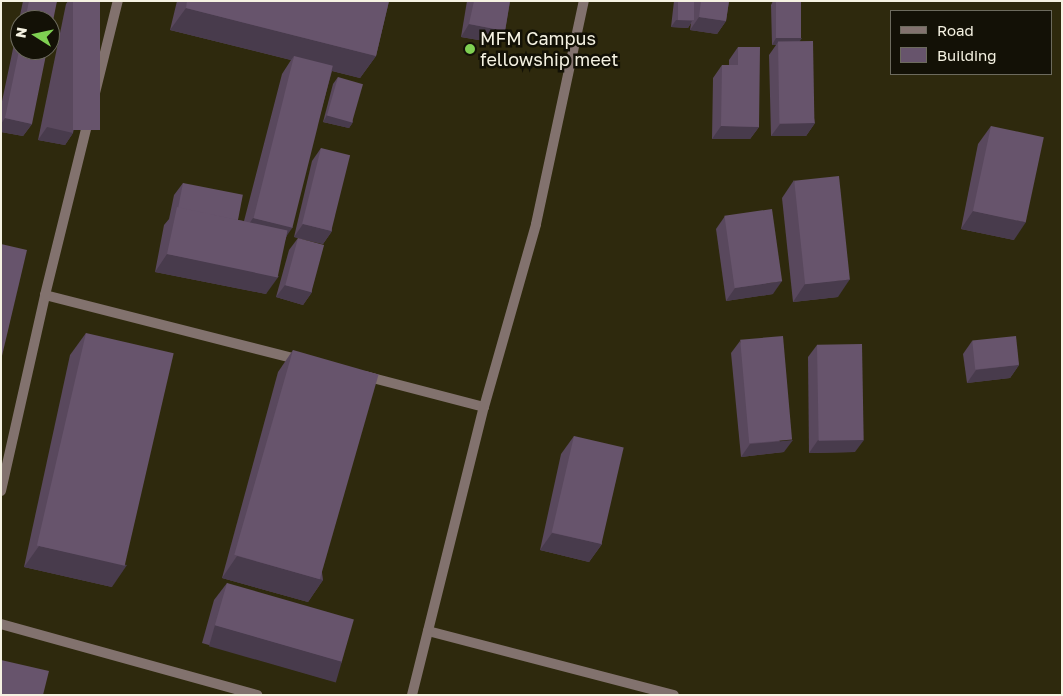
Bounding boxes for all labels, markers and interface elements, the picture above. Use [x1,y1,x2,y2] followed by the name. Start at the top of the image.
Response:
[10,10,60,60] north arrow
[890,10,1053,75] legend
[937,21,974,39] text: Road
[11,26,30,39] text: N
[480,28,618,70] place label: MFM Campus fellowship meet
[464,43,476,55] marker: MFM Campus fellowship meet
[937,46,997,64] text: Building

